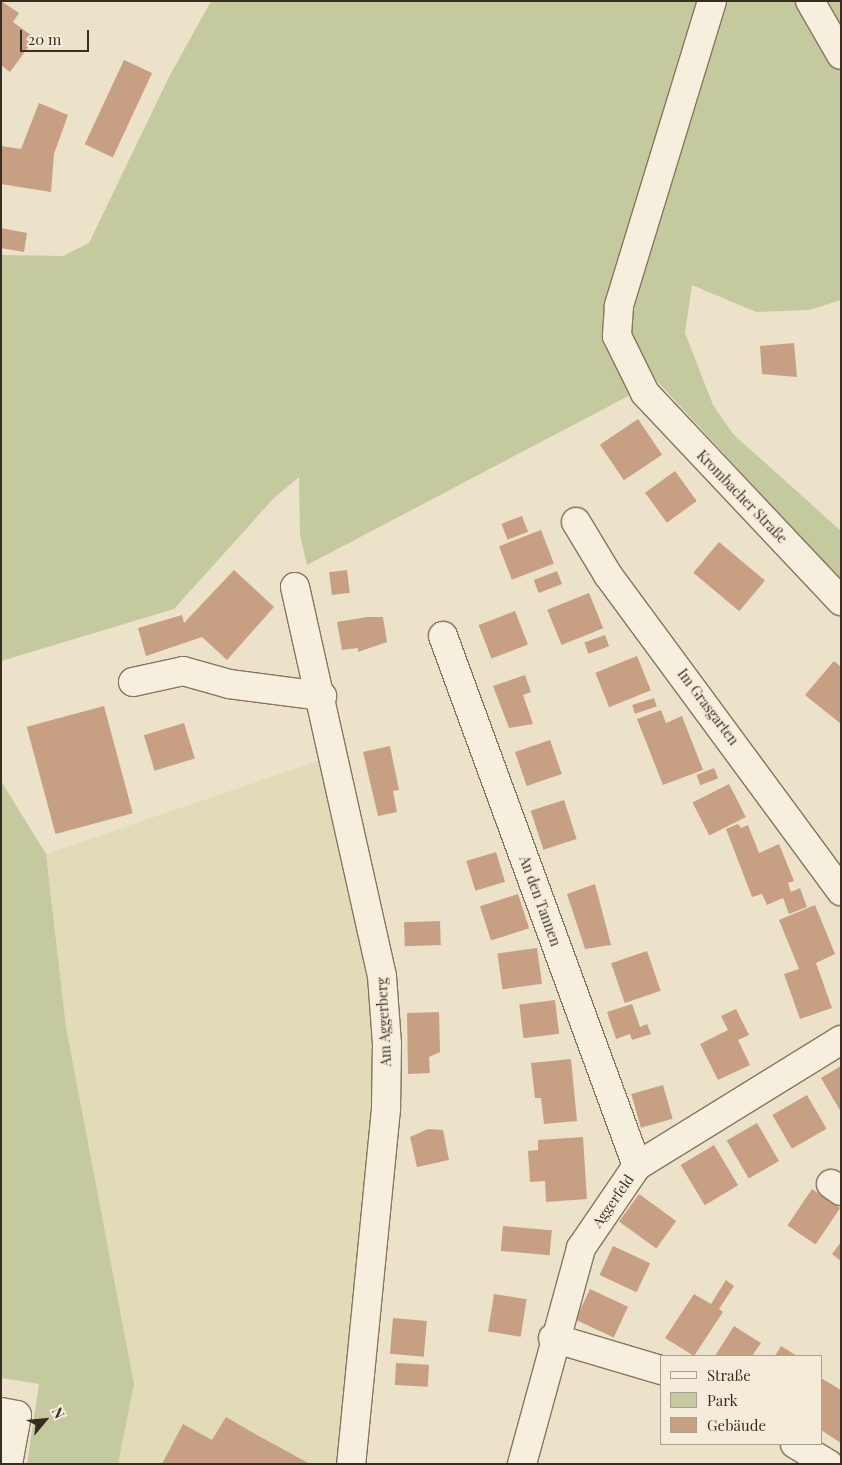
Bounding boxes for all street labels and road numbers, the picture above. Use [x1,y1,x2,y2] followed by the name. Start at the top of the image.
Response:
[693,447,791,547] street label: Krombacher Straße
[674,666,742,748] street label: Im Grasgarten
[516,853,564,949] street label: An den Tannen
[373,977,395,1067] street label: Am Aggerberg
[589,1172,637,1230] street label: Aggerfeld

